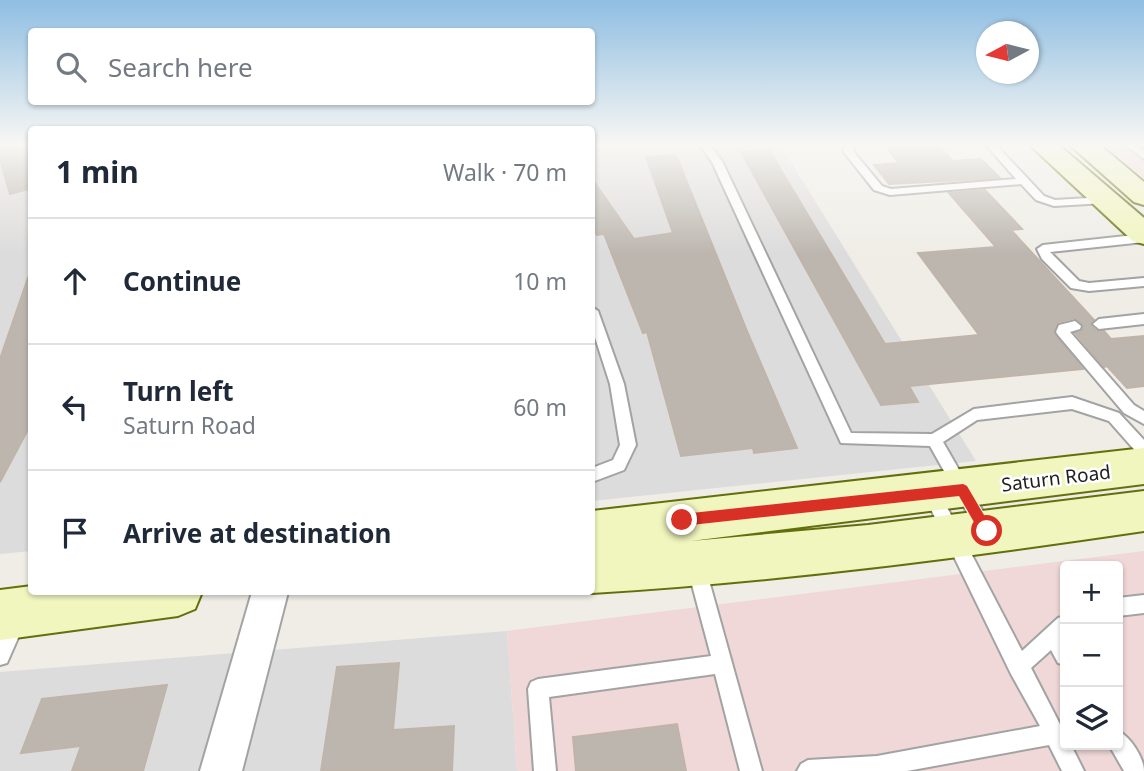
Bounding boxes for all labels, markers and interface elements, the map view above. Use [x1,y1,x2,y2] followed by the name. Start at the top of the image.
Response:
[976,21,1039,84] north arrow
[28,28,595,105] search box
[52,48,90,86] icon: search
[108,49,253,85] text: Search here
[56,151,139,192] text: 1 min
[443,156,567,188] text: Walk · 70 m
[56,262,94,300] icon: ahead
[123,263,241,299] text: Continue
[513,265,567,297] text: 10 m
[123,373,234,409] text: Turn left
[56,388,94,426] icon: left
[513,391,567,423] text: 60 m
[123,409,256,441] text: Saturn Road
[1000,458,1112,498] street label: Saturn Road
[666,504,697,535] route end
[56,514,94,552] icon: arrive
[123,515,392,551] text: Arrive at destination
[971,515,1002,546] route start
[1060,561,1123,750] map controls
[1060,561,1123,624] button: +
[1060,624,1123,687] button: −
[1060,687,1123,750] button: layers

